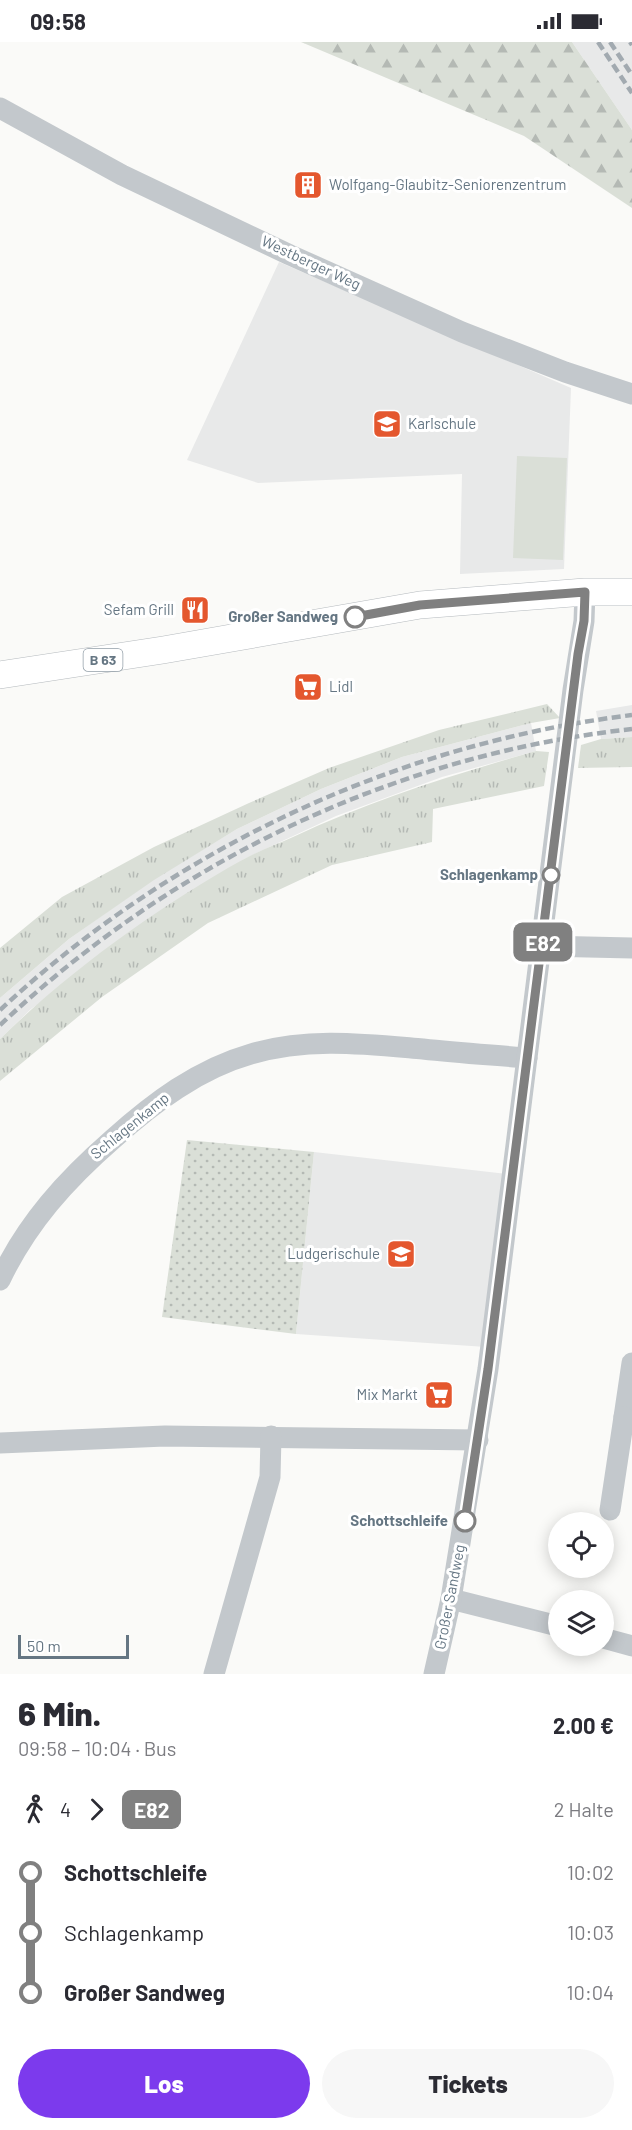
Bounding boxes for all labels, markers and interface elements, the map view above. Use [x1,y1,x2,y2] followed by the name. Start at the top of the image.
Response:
[30,8,86,34] text: 09:58
[292,169,324,201] building icon: Wolfgang-Glaubitz-Seniorenzentrum
[329,175,566,193] place label: Wolfgang-Glaubitz-Seniorenzentrum
[259,231,364,293] street label: Westberger Weg
[371,408,403,440] school or university icon: Karlschule
[408,414,476,432] place label: Karlschule
[179,594,211,626] restaurant icon: Sefam Grill
[104,600,174,618] place label: Sefam Grill
[344,606,366,628] marker: Großer Sandweg
[228,607,338,625] place label: Großer Sandweg
[84,649,122,671] road number: B 63
[292,671,324,703] supermarket icon: Lidl
[329,677,353,695] place label: Lidl
[440,865,538,883] place label: Schlagenkamp
[542,866,560,884] marker: Schlagenkamp
[508,922,578,962] line badge: E82
[525,930,561,955] text: E82
[87,1088,172,1162] street label: Schlagenkamp
[385,1238,417,1270] school or university icon: Ludgerischule
[287,1244,380,1262] place label: Ludgerischule
[423,1379,455,1411] supermarket icon: Mix Markt
[356,1385,418,1403] place label: Mix Markt
[454,1510,476,1532] marker: Schottschleife
[350,1511,448,1529] place label: Schottschleife
[548,1512,614,1656] map controls
[548,1512,614,1578] button: locate
[430,1543,468,1651] street label: Großer Sandweg
[548,1590,614,1656] button: layers
[18,1632,129,1660] scale bar
[27,1636,61,1655] text: 50 m
[18,1693,101,1733] text: 6 Min.
[553,1712,614,1738] text: 2.00 €
[18,1736,176,1760] text: 09:58 – 10:04 · Bus
[18,1793,51,1826] icon: walk
[80,1793,113,1826] icon: forward
[60,1797,71,1821] text: 4
[134,1797,169,1822] text: E82
[554,1797,614,1821] text: 2 Halte
[64,1859,207,1885] text: Schottschleife
[567,1860,614,1884] text: 10:02
[64,1919,204,1945] text: Schlagenkamp
[567,1920,614,1944] text: 10:03
[64,1979,225,2005] text: Großer Sandweg
[567,1980,614,2004] text: 10:04
[18,2049,310,2118] button: Los
[322,2049,614,2118] button: Tickets

